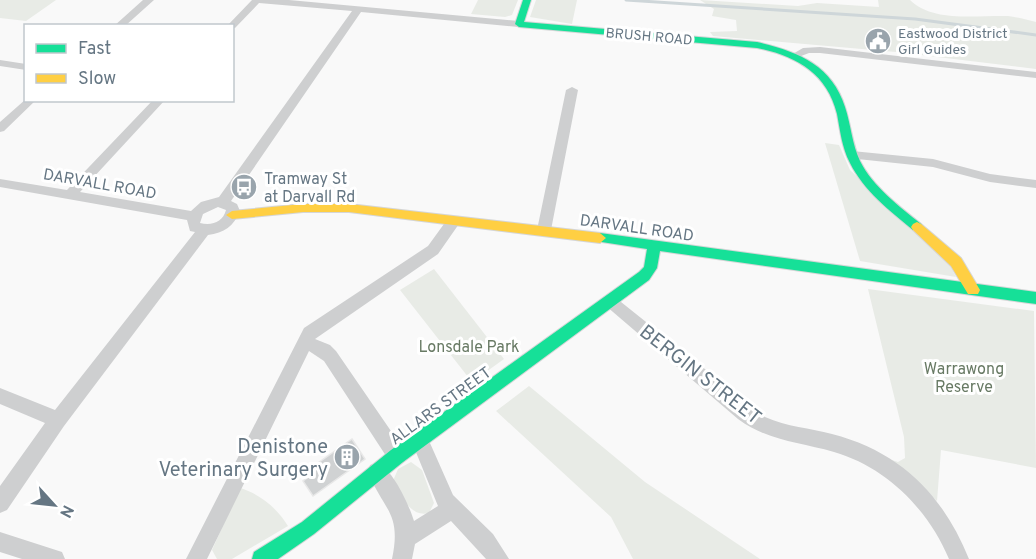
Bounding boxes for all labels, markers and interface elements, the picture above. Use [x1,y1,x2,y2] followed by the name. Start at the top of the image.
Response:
[24,24,234,102] legend
[605,25,693,50] street label: BRUSH ROAD
[863,26,893,56] public building icon: Eastwood District Girl Guides
[898,26,1008,59] place label: Eastwood District Girl Guides
[78,38,111,61] text: Fast
[78,68,116,91] text: Slow
[41,165,158,205] street label: DARVALL ROAD
[264,170,355,208] place label: Tramway St at Darvall Rd
[229,172,259,202] bus stop icon: Tramway St at Darvall Rd
[578,211,695,247] street label: DARVALL ROAD
[633,320,766,431] street label: BERGIN STREET
[418,338,520,358] park label: Lonsdale Park
[924,360,1004,398] park label: Warrawong Reserve
[387,363,496,450] street label: ALLARS STREET
[159,435,328,484] place label: Denistone Veterinary Surgery
[332,442,362,472] building icon: Denistone Veterinary Surgery
[24,475,84,535] north arrow
[54,501,77,521] text: N

